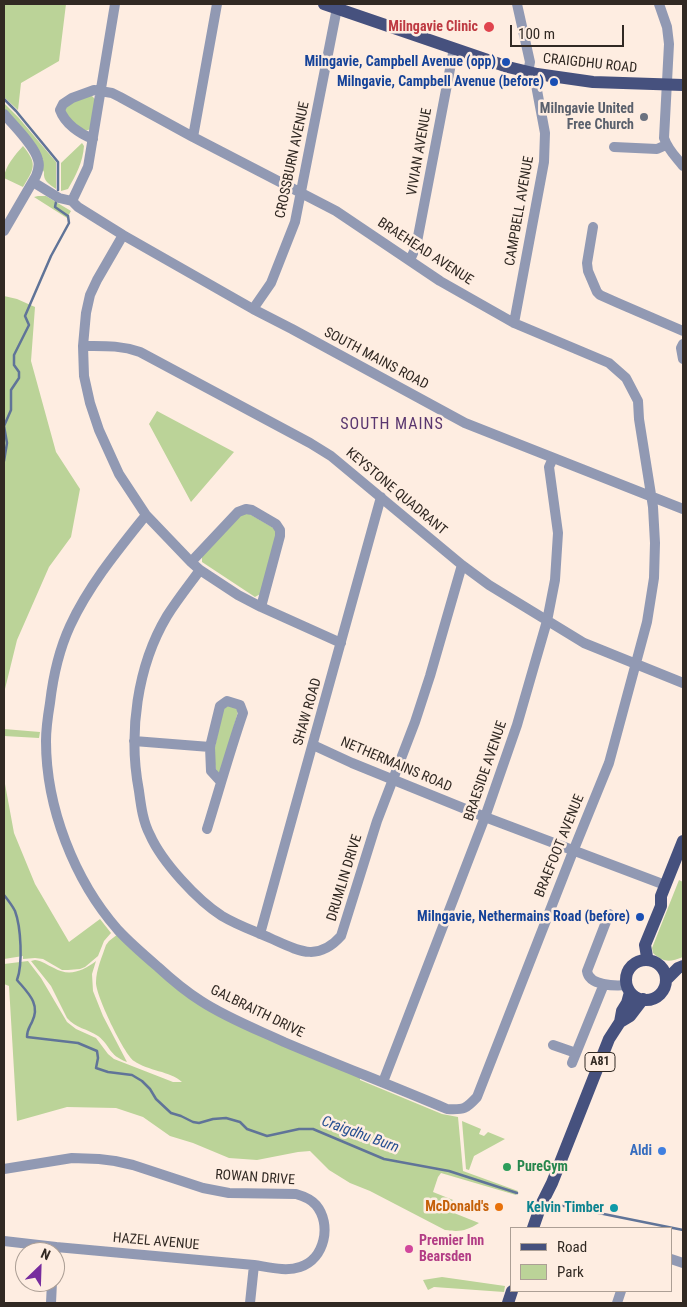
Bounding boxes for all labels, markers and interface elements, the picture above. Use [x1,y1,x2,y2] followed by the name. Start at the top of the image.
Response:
[512,15,626,47] scale bar
[388,19,478,35] place label: Milngavie Clinic
[482,20,496,34] marker: Milngavie Clinic
[518,25,555,43] text: 100 m
[542,51,638,77] street label: CRAIGDHU ROAD
[304,54,496,70] place label: Milngavie, Campbell Avenue (opp)
[500,56,512,68] marker: Milngavie, Campbell Avenue (opp)
[337,74,544,90] place label: Milngavie, Campbell Avenue (before)
[548,76,560,88] marker: Milngavie, Campbell Avenue (before)
[272,100,314,220] street label: CROSSBURN AVENUE
[540,101,634,134] place label: Milngavie United Free Church
[404,107,436,197] street label: VIVIAN AVENUE
[638,111,650,123] marker: Milngavie United Free Church
[502,155,538,267] street label: CAMPBELL AVENUE
[374,215,476,289] street label: BRAEHEAD AVENUE
[321,324,431,394] street label: SOUTH MAINS ROAD
[339,415,445,435] district label: SOUTH MAINS
[342,445,450,539] street label: KEYSTONE QUADRANT
[290,676,326,748] street label: SHAW ROAD
[461,719,511,823] street label: BRAESIDE AVENUE
[338,734,454,796] street label: NETHERMAINS ROAD
[532,792,588,900] street label: BRAEFOOT AVENUE
[324,833,366,923] street label: DRUMLIN DRIVE
[417,909,630,925] place label: Milngavie, Nethermains Road (before)
[634,911,646,923] marker: Milngavie, Nethermains Road (before)
[207,982,307,1042] street label: GALBRAITH DRIVE
[585,1052,615,1072] road number: A81
[319,1113,401,1157] water label: Craigdhu Burn
[630,1143,652,1159] place label: Aldi
[656,1145,668,1157] marker: Aldi
[517,1159,568,1175] place label: PureGym
[501,1161,513,1173] marker: PureGym
[215,1167,295,1189] street label: ROWAN DRIVE
[425,1199,489,1215] place label: McDonald's
[527,1200,604,1216] place label: Kelvin Timber
[493,1201,505,1213] marker: McDonald's
[608,1202,620,1214] marker: Kelvin Timber
[510,1227,672,1292] legend
[112,1230,200,1254] street label: HAZEL AVENUE
[419,1233,484,1266] place label: Premier Inn Bearsden
[557,1238,587,1256] text: Road
[15,1242,65,1292] north arrow
[403,1243,415,1255] marker: Premier Inn Bearsden
[39,1245,53,1263] text: N
[557,1263,584,1281] text: Park

